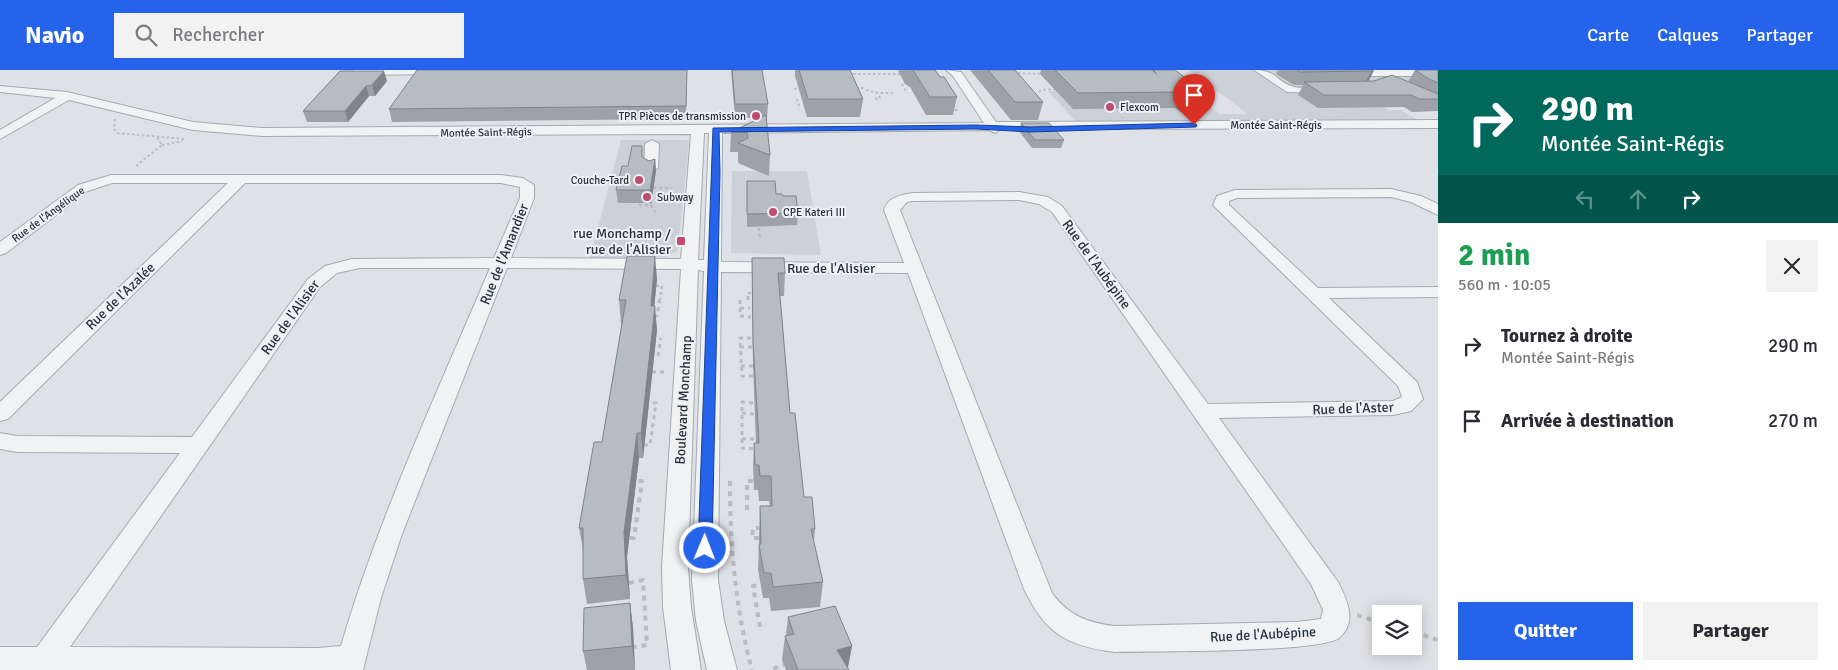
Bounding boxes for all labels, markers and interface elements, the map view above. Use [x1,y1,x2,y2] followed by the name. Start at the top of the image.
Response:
[114,13,464,58] search box
[25,20,84,50] text: Navio
[132,21,160,49] icon: search
[172,23,264,47] text: Rechercher
[1587,24,1629,46] text: Carte
[1657,24,1719,46] text: Calques
[1747,24,1813,46] text: Partager
[1173,74,1215,125] pin
[1180,81,1208,109] icon: arrive
[1541,87,1634,130] text: 290 m
[1458,90,1523,155] icon: right
[1104,101,1116,113] marker: Flexcom
[1120,101,1159,114] place label: Flexcom
[619,110,746,123] place label: TPR Pièces de transmission
[750,110,762,122] marker: TPR Pièces de transmission
[1230,119,1322,132] street label: Montée Saint-Régis
[440,125,532,140] street label: Montée Saint-Régis
[1541,130,1724,157] text: Montée Saint-Régis
[571,174,629,187] place label: Couche-Tard
[633,174,645,186] marker: Couche-Tard
[9,184,87,245] street label: Rue de l'Angélique
[1571,185,1599,213] icon: left
[1624,185,1652,213] icon: ahead
[1677,185,1705,213] icon: right
[641,191,653,203] marker: Subway
[657,191,694,204] place label: Subway
[476,200,533,307] street label: Rue de l'Amandier
[767,206,779,218] marker: CPE Kateri III
[783,206,845,219] place label: CPE Kateri III
[1059,216,1135,312] street label: Rue de l'Aubépine
[573,225,672,258] place label: rue Monchamp / rue de l'Alisier
[675,235,687,247] marker: rue Monchamp / rue de l'Alisier
[1458,237,1530,274] text: 2 min
[1766,240,1818,292] button: close
[82,259,159,334] street label: Rue de l'Azalée
[787,260,876,277] street label: Rue de l'Alisier
[1458,275,1551,295] text: 560 m · 10:05
[258,276,324,358] street label: Rue de l'Alisier
[1501,324,1633,348] text: Tournez à droite
[1458,332,1486,360] icon: right
[1768,334,1818,358] text: 290 m
[672,335,695,465] street label: Boulevard Monchamp
[1501,348,1634,368] text: Montée Saint-Régis
[1312,399,1395,418] street label: Rue de l'Aster
[1458,407,1486,435] icon: arrive
[1501,409,1674,433] text: Arrivée à destination
[1768,409,1818,433] text: 270 m
[678,521,730,573] position arrow
[1458,602,1633,660] button: Quitter
[1643,602,1818,660] button: Partager
[1372,605,1422,655] map controls
[1372,605,1422,655] button: layers
[1210,623,1317,646] street label: Rue de l'Aubépine

